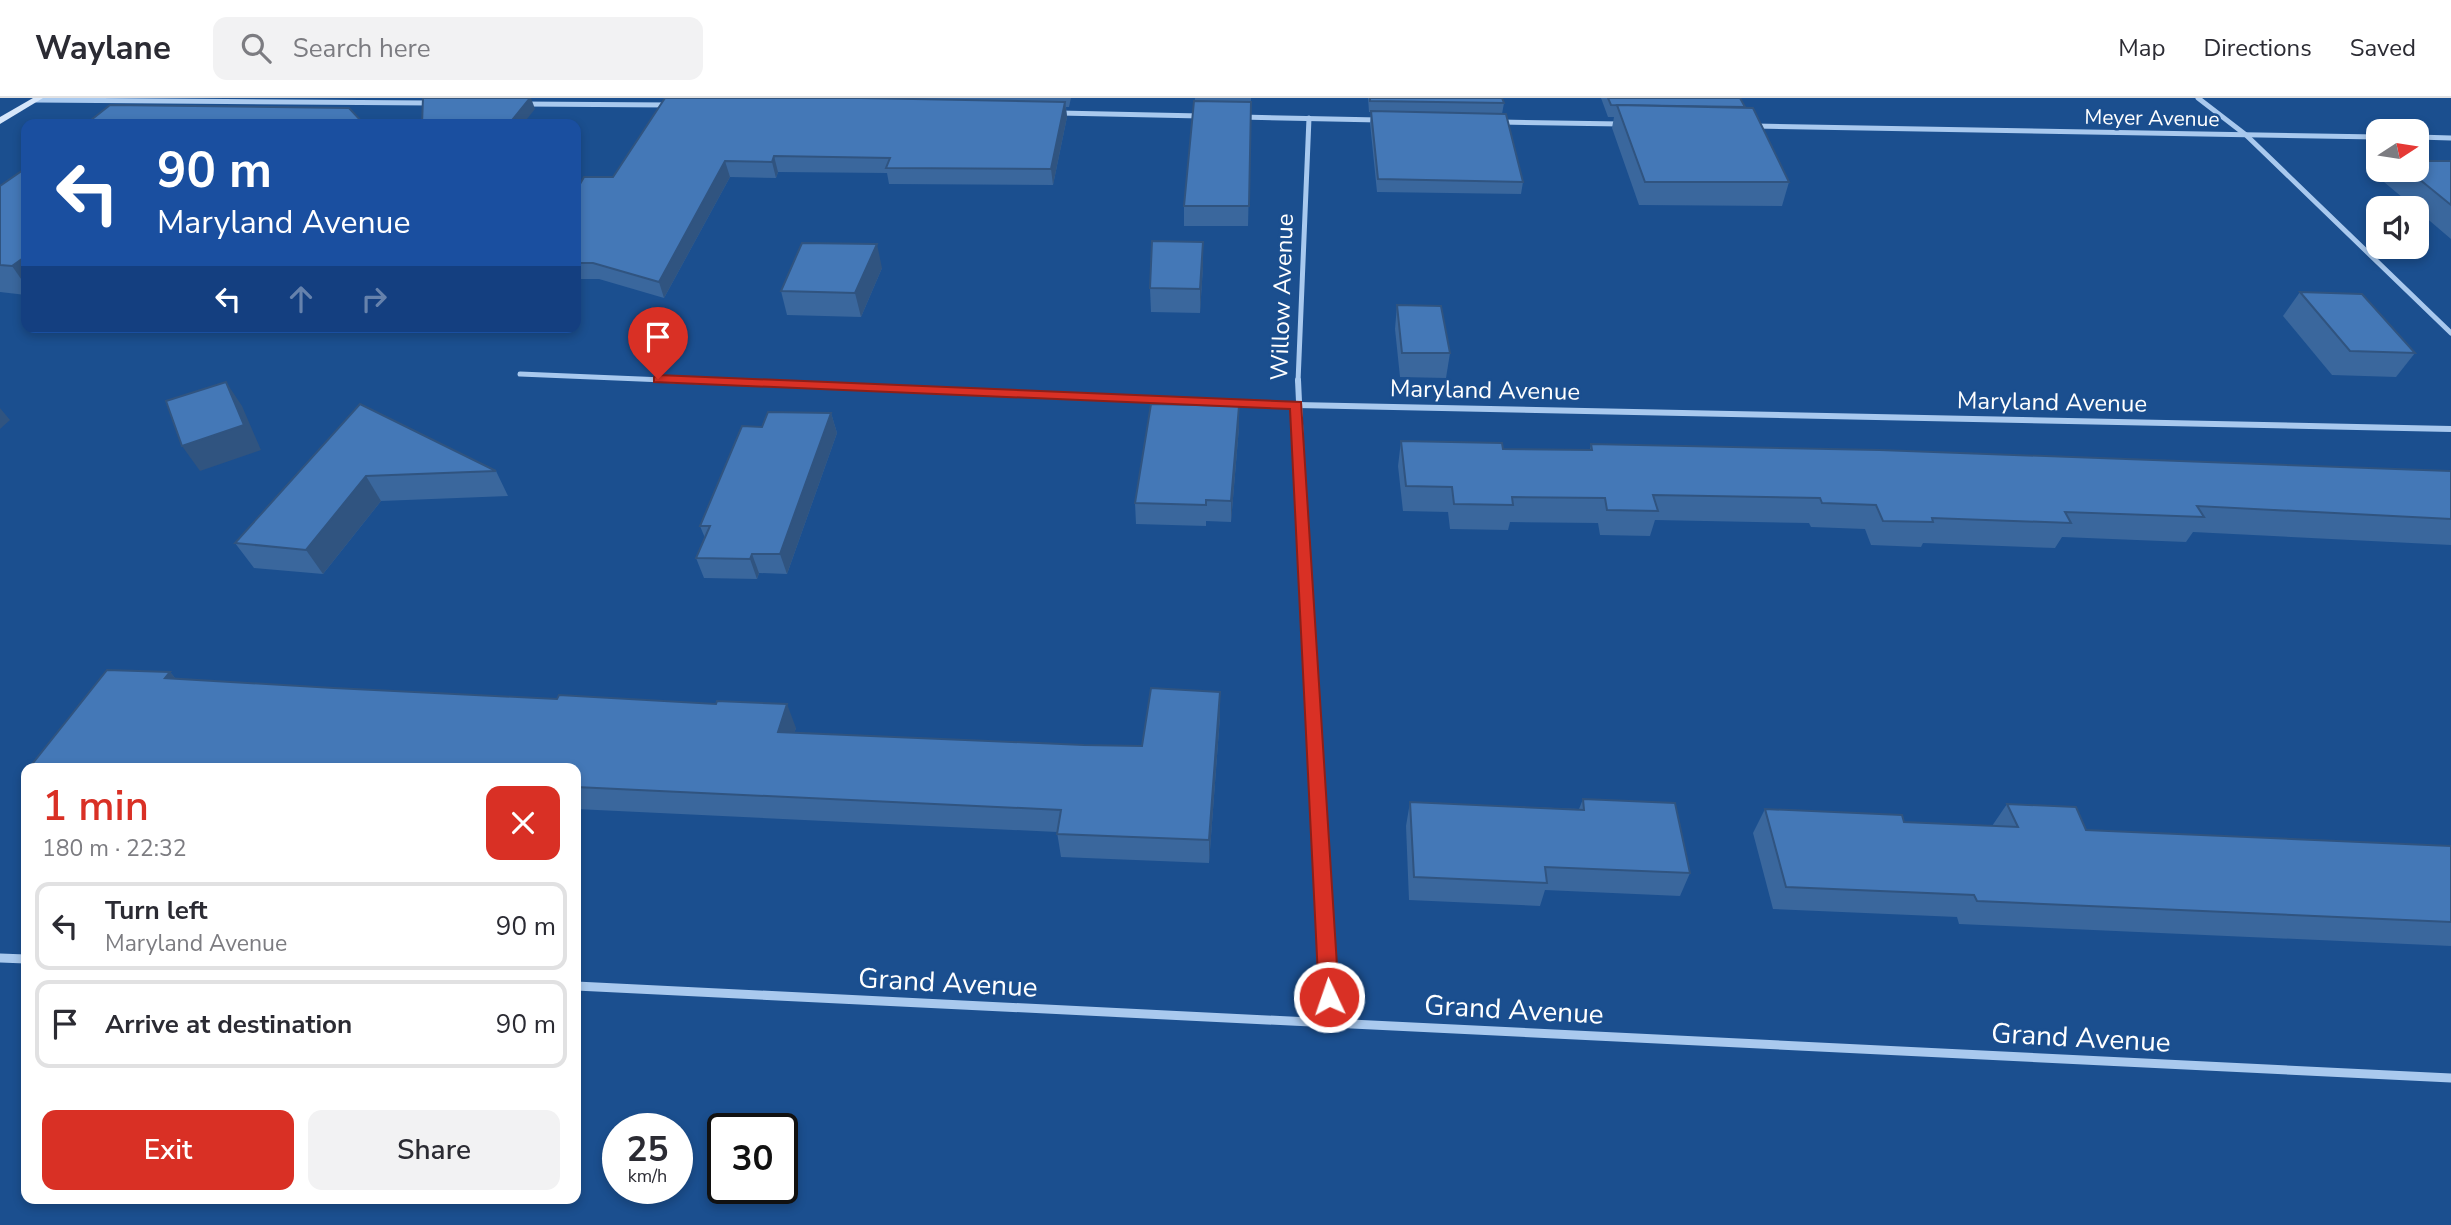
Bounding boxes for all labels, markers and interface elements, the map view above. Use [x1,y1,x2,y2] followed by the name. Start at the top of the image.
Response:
[213,17,703,80] search box
[35,26,171,71] text: Waylane
[237,29,275,67] icon: search
[293,31,431,66] text: Search here
[2118,32,2165,64] text: Map
[2203,32,2312,64] text: Directions
[2350,32,2416,64] text: Saved
[2084,103,2220,133] street label: Meyer Avenue
[2366,119,2429,182] north arrow
[2366,119,2429,259] map controls
[157,137,272,204] text: 90 m
[42,147,133,238] icon: left
[2366,196,2429,259] button: sound
[157,201,411,244] text: Maryland Avenue
[1263,213,1301,381] street label: Willow Avenue
[209,280,247,318] icon: left
[282,280,320,318] icon: ahead
[355,280,393,318] icon: right
[628,307,688,379] pin
[639,318,677,356] icon: arrive
[1390,372,1580,408] street label: Maryland Avenue
[1957,384,2147,420] street label: Maryland Avenue
[42,778,149,835] text: 1 min
[486,786,560,860] button: close
[42,833,187,864] text: 180 m · 22:32
[105,893,208,928] text: Turn left
[46,907,84,945] icon: left
[496,909,556,944] text: 90 m
[105,928,287,959] text: Maryland Avenue
[857,959,1039,1007] street label: Grand Avenue
[1292,960,1366,1034] position arrow
[1423,986,1605,1034] street label: Grand Avenue
[46,1005,84,1043] icon: arrive
[105,1007,352,1042] text: Arrive at destination
[496,1007,556,1042] text: 90 m
[1990,1014,2172,1062] street label: Grand Avenue
[42,1110,294,1190] button: Exit
[308,1110,560,1190] button: Share
[707,1113,798,1204] speed limit sign: 30
[626,1126,669,1173] text: 25
[628,1164,667,1188] text: km/h

